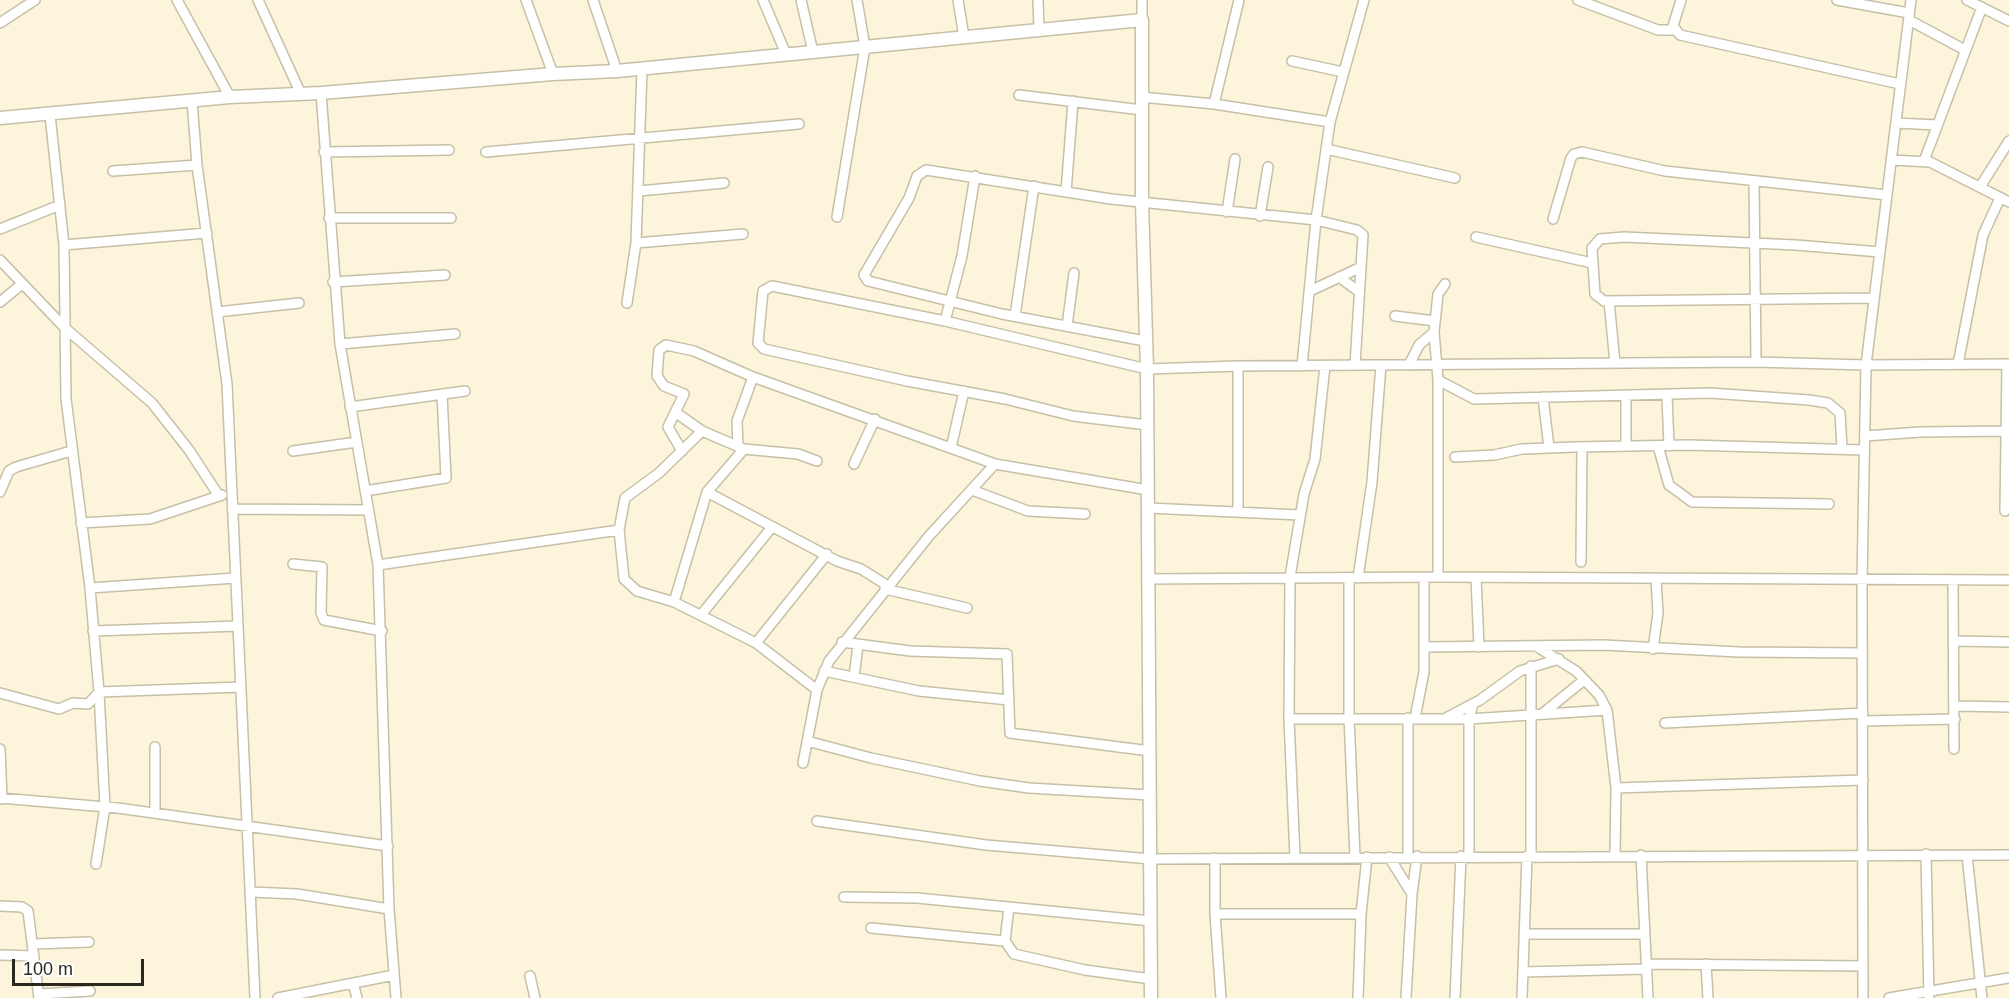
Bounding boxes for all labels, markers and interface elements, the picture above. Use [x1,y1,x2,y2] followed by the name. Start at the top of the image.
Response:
[15,947,147,985] scale bar
[23,959,73,979] text: 100 m

